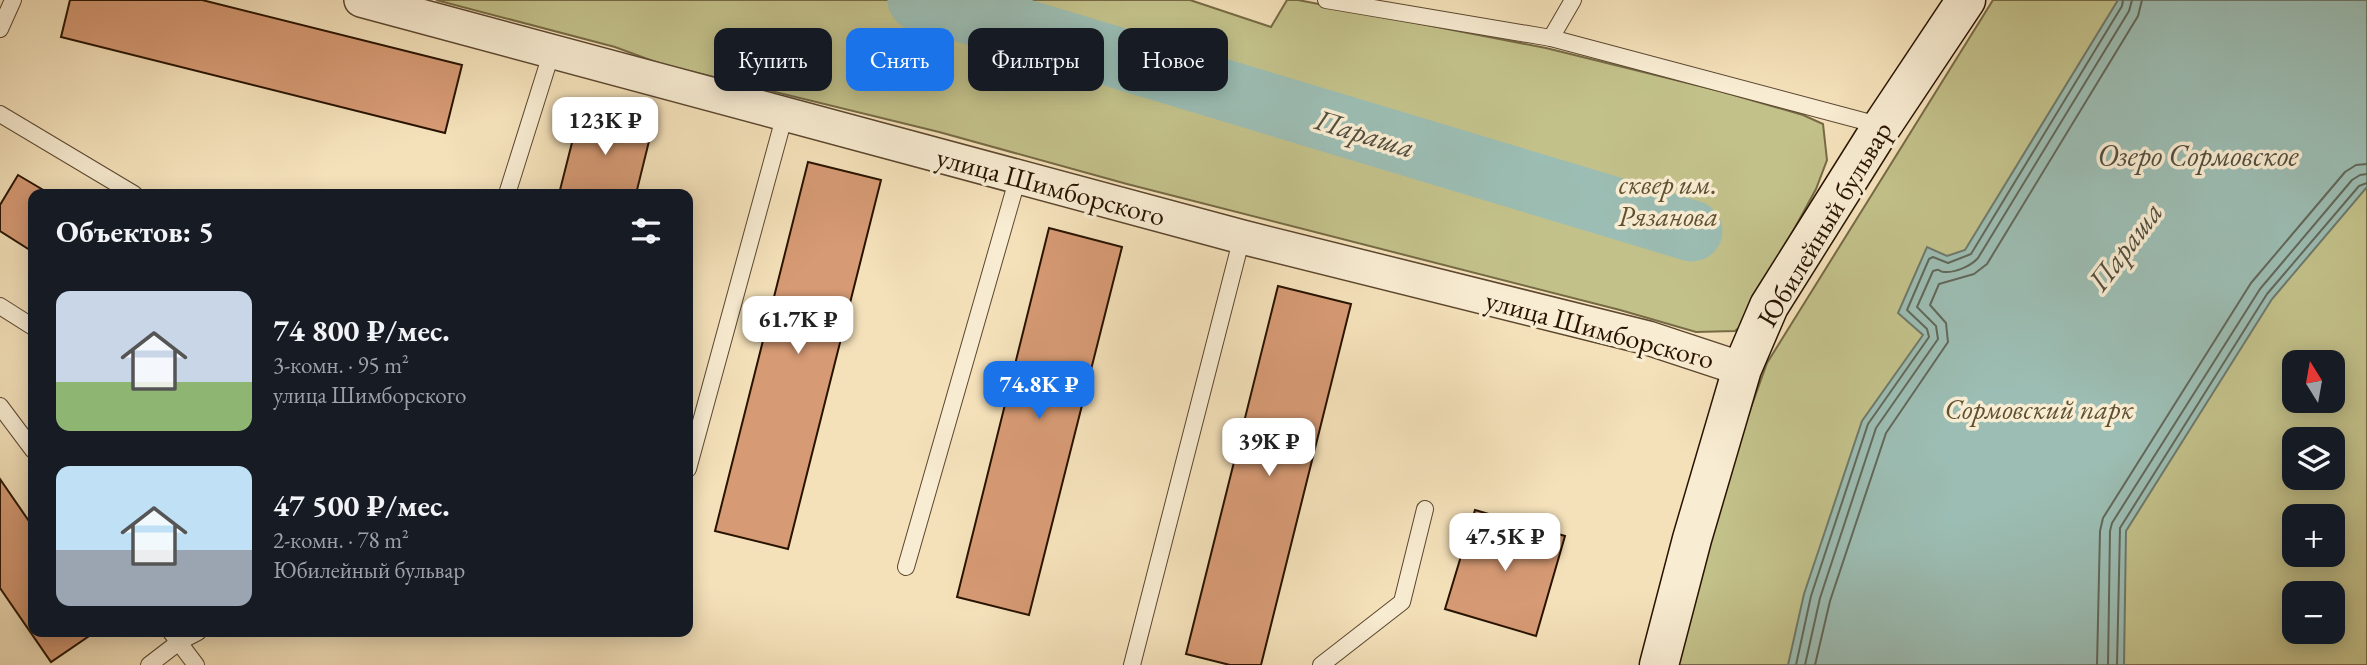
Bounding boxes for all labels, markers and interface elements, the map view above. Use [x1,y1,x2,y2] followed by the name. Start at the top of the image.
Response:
[714,28,832,91] chip: Купить
[846,28,954,91] chip: Снять
[968,28,1104,91] chip: Фильтры
[1118,28,1228,91] chip: Новое
[548,97,662,157] pin: 123K ₽
[1310,99,1419,167] water label: Параша
[568,105,642,135] text: 123K ₽
[1748,114,1900,334] street label: Юбилейный бульвар
[2097,136,2299,175] water label: Озеро Сормовское
[933,138,1169,234] street label: улица Шимборского
[1618,166,1718,234] park label: сквер им. Рязанова
[2078,194,2171,299] water label: Параша
[56,212,214,251] text: Объектов: 5
[627,212,665,250] icon: filters
[1482,281,1718,377] street label: улица Шимборского
[733,296,863,356] pin: 61.7K ₽
[758,304,838,334] text: 61.7K ₽
[273,311,450,350] text: 74 800 ₽/мес.
[112,319,196,403] icon: home
[273,350,409,380] text: 3-комн. · 95 m²
[2282,350,2345,413] north arrow
[2282,350,2345,644] map controls
[974,362,1104,421] pin: 74.8K ₽
[999,369,1079,399] text: 74.8K ₽
[273,380,466,410] text: улица Шимборского
[1944,391,2134,427] park label: Сормовский парк
[1220,419,1318,478] pin: 39K ₽
[1238,426,1300,456] text: 39K ₽
[2282,427,2345,490] button: layers
[273,486,450,525] text: 47 500 ₽/мес.
[112,494,196,578] icon: home
[2282,504,2345,567] button: +
[1440,514,1570,573] pin: 47.5K ₽
[1465,521,1545,551] text: 47.5K ₽
[273,525,409,555] text: 2-комн. · 78 m²
[273,555,465,585] text: Юбилейный бульвар
[2282,581,2345,644] button: −

